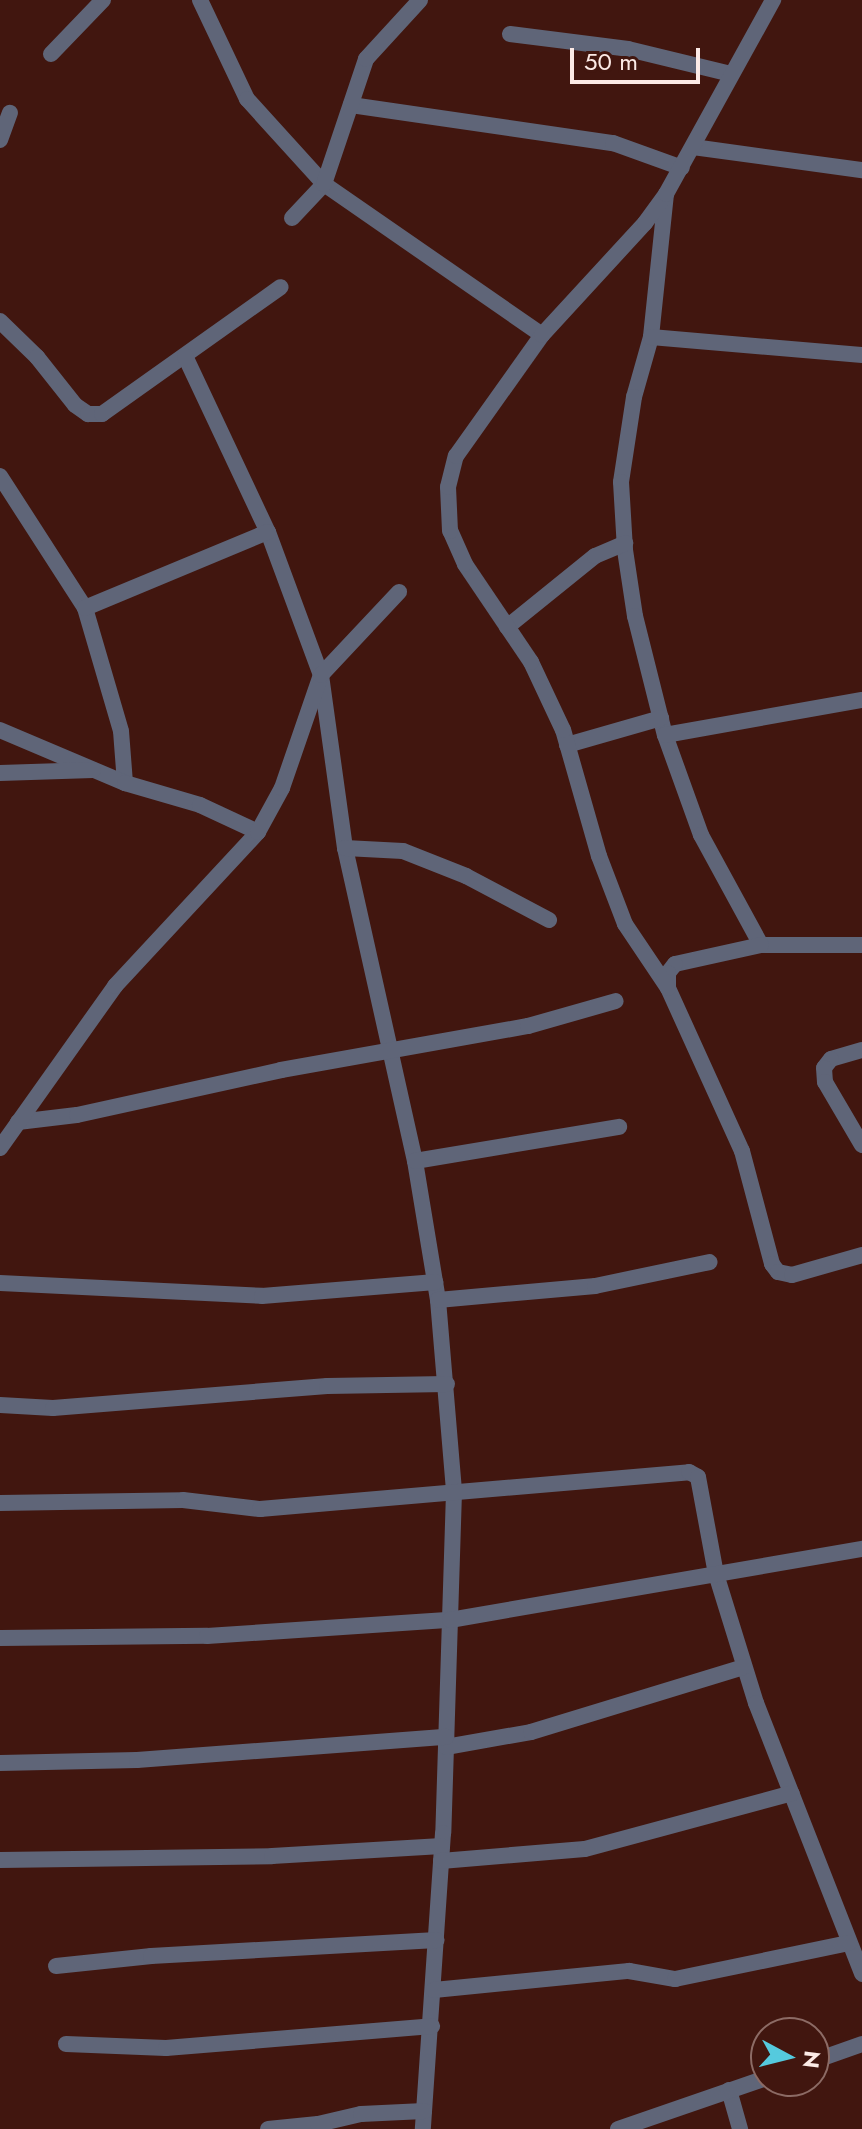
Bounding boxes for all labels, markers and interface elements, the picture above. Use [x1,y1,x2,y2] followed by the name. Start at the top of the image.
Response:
[574,32,704,82] scale bar
[584,44,638,79] text: 50 m
[750,2017,830,2097] north arrow
[795,2049,829,2070] text: N

